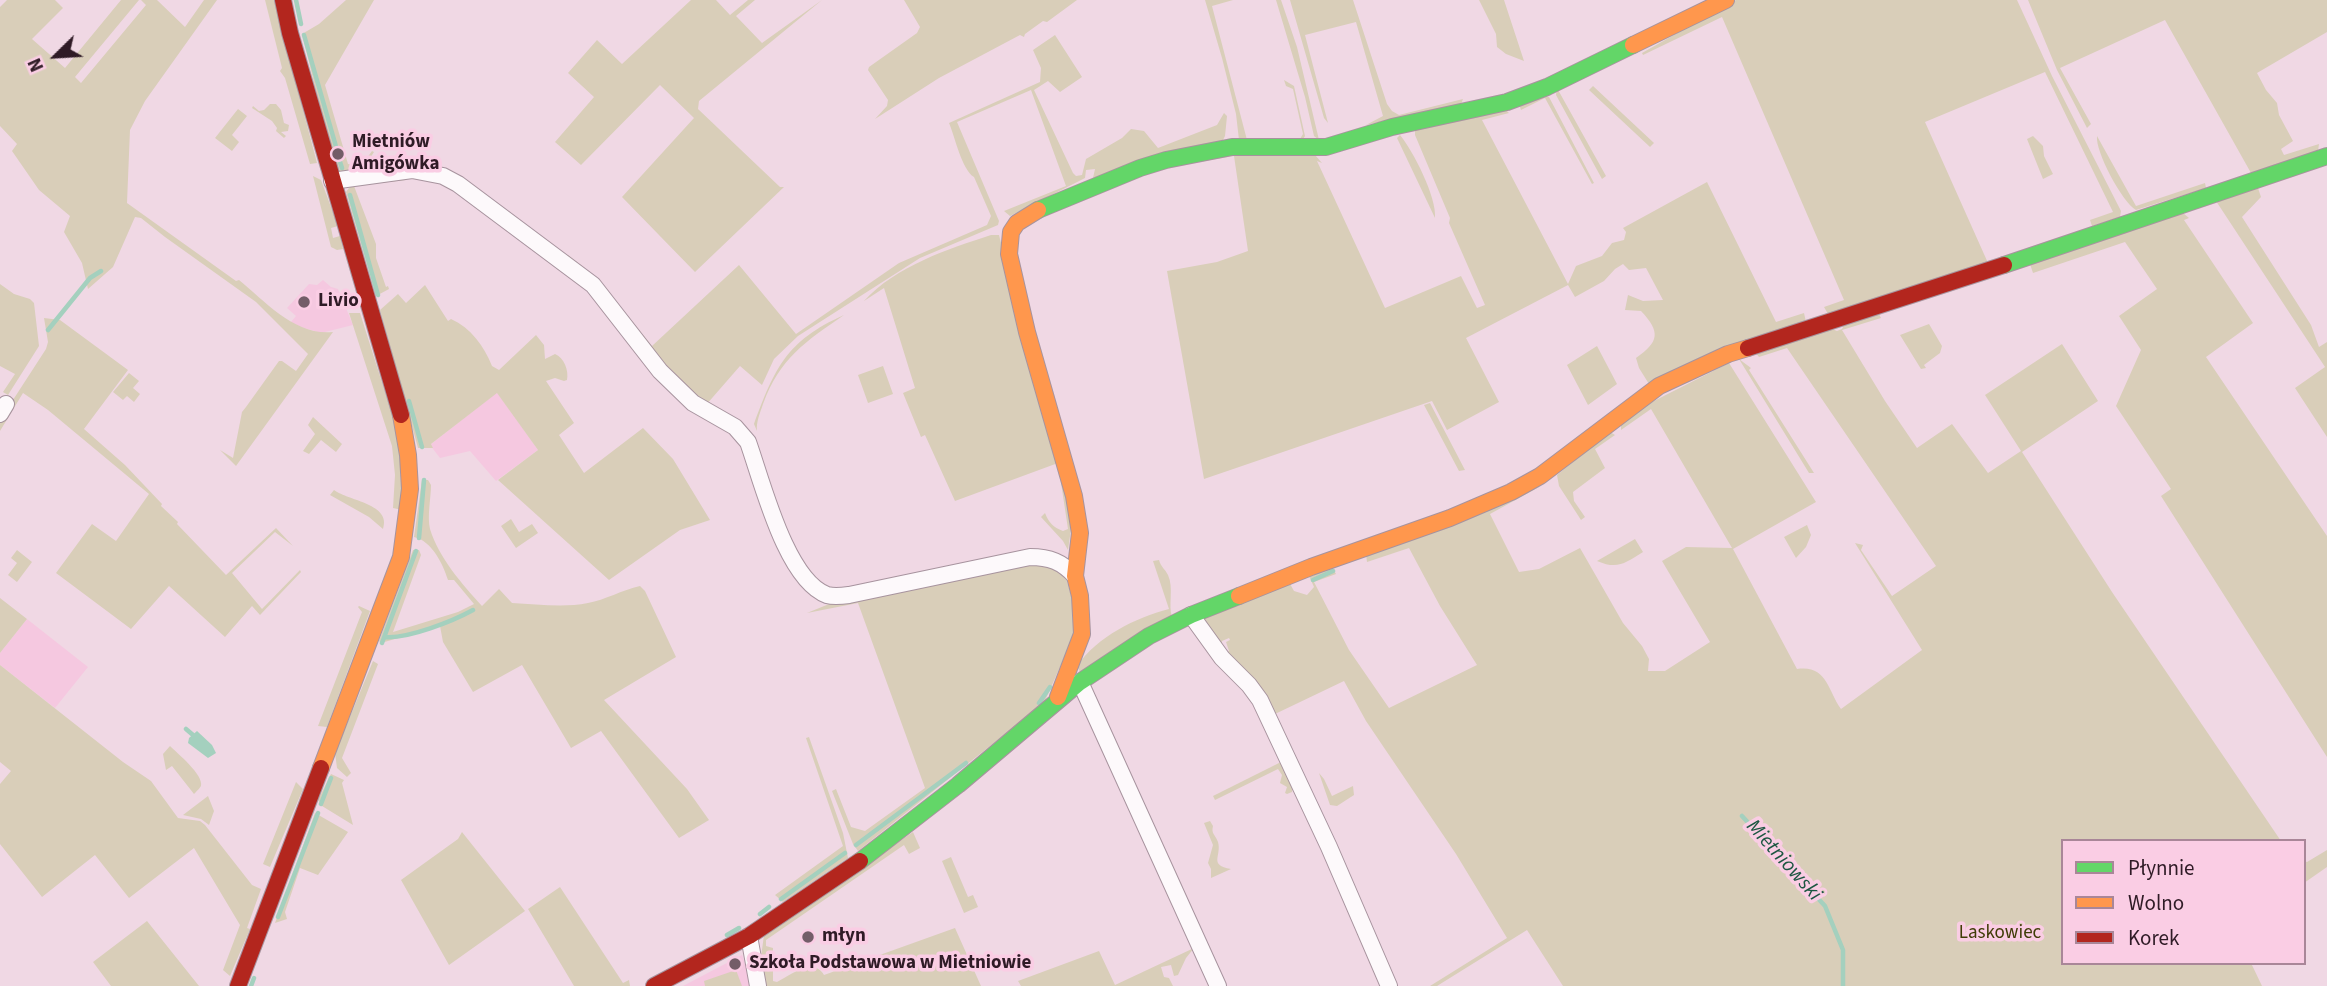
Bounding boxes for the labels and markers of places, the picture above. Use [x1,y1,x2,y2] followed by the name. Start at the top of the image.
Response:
[352,132,440,176] place label: Mietniów Amigówka
[330,146,346,162] marker: Mietniów Amigówka
[318,291,359,313] place label: Livio
[296,294,312,310] marker: Livio
[822,926,866,948] place label: młyn
[800,929,816,945] marker: młyn
[749,953,1031,975] place label: Szkoła Podstawowa w Mietniowie
[727,956,743,972] marker: Szkoła Podstawowa w Mietniowie

